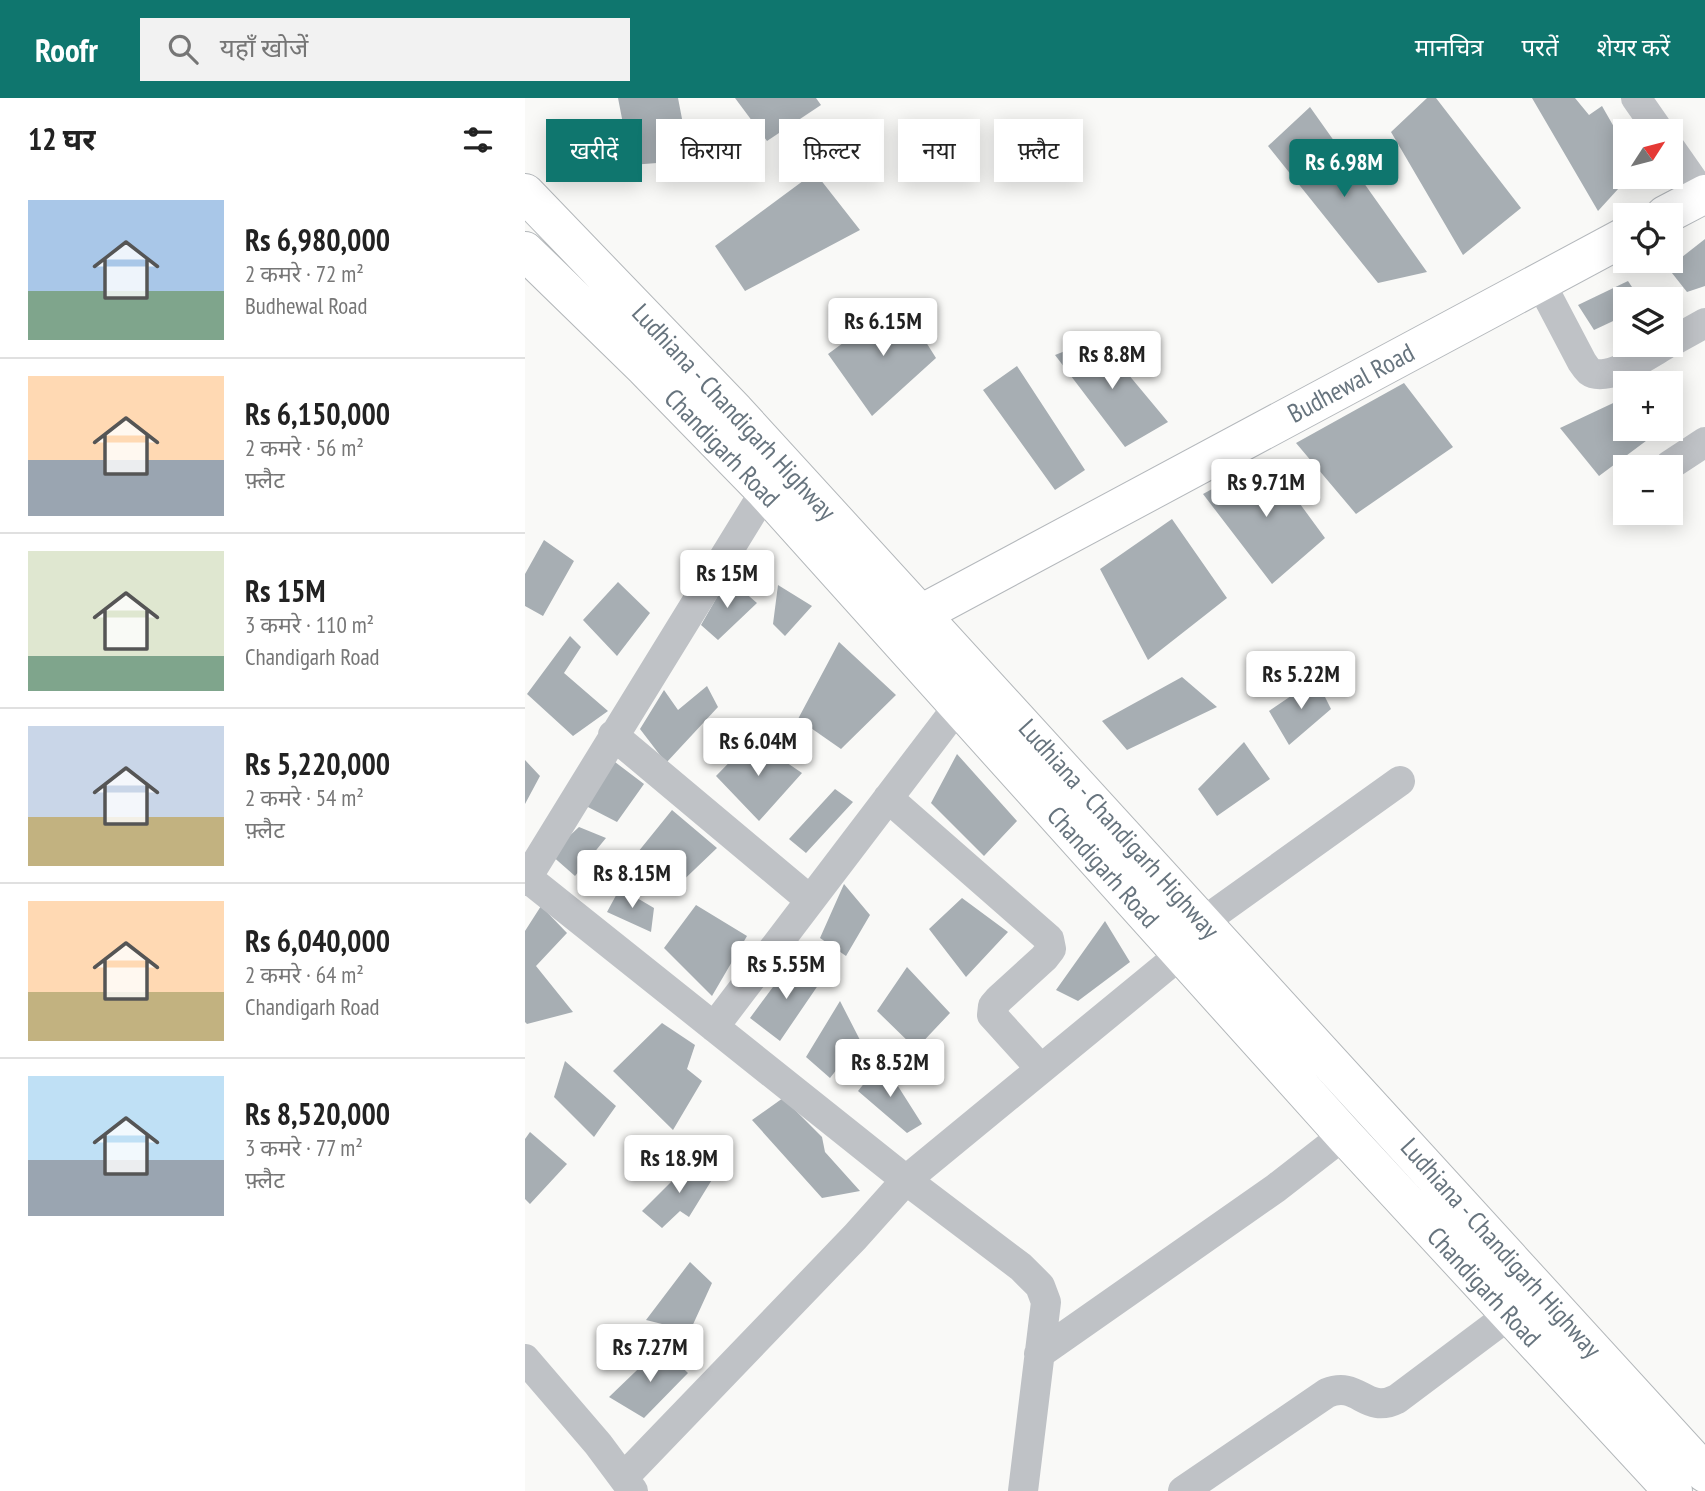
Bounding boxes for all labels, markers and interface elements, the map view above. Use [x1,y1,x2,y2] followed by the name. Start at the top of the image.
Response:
[140,18,630,81] search box
[35,28,98,71] text: Roofr
[164,30,202,68] icon: search
[220,31,308,64] text: यहाँ खोजें
[1415,32,1483,63] text: मानचित्र
[1521,32,1559,63] text: परतें
[1597,32,1670,63] text: शेयर करें
[28,119,96,158] text: 12 घर
[546,119,642,182] chip: खरीदें
[656,119,765,182] chip: किराया
[779,119,884,182] chip: फ़िल्टर
[898,119,980,182] chip: नया
[994,119,1083,182] chip: फ़्लैट
[1613,119,1683,189] north arrow
[1613,119,1683,525] map controls
[459,121,497,159] icon: filters
[1272,140,1416,199] pin: Rs 6.98M
[1305,147,1383,176] text: Rs 6.98M
[1613,203,1683,273] button: locate
[245,220,390,259] text: Rs 6,980,000
[84,228,168,312] icon: home
[245,259,364,288] text: 2 कमरे · 72 m²
[1613,287,1683,357] button: layers
[245,291,367,320] text: Budhewal Road
[625,296,844,527] street label: Ludhiana - Chandigarh Highway
[811,299,955,358] pin: Rs 6.15M
[844,306,922,335] text: Rs 6.15M
[1047,331,1177,391] pin: Rs 8.8M
[1282,335,1420,430] street label: Budhewal Road
[1079,339,1145,368] text: Rs 8.8M
[1613,371,1683,441] button: +
[658,381,787,514] street label: Chandigarh Road
[245,394,390,433] text: Rs 6,150,000
[84,404,168,488] icon: home
[245,433,364,462] text: 2 कमरे · 56 m²
[1613,455,1683,525] button: −
[1194,460,1338,519] pin: Rs 9.71M
[245,465,285,494] text: फ़्लैट
[1227,467,1305,496] text: Rs 9.71M
[670,550,784,610] pin: Rs 15M
[696,558,758,587] text: Rs 15M
[245,571,325,610] text: Rs 15M
[84,579,168,663] icon: home
[245,610,374,639] text: 3 कमरे · 110 m²
[245,642,380,671] text: Chandigarh Road
[1229,652,1373,711] pin: Rs 5.22M
[1262,659,1340,688] text: Rs 5.22M
[1012,712,1227,946] street label: Ludhiana - Chandigarh Highway
[686,718,830,778] pin: Rs 6.04M
[719,726,797,755] text: Rs 6.04M
[245,744,390,783] text: Rs 5,220,000
[84,754,168,838] icon: home
[245,783,364,812] text: 2 कमरे · 54 m²
[1040,799,1167,934] street label: Chandigarh Road
[245,815,285,844] text: फ़्लैट
[560,850,704,910] pin: Rs 8.15M
[593,858,671,887] text: Rs 8.15M
[245,921,390,960] text: Rs 6,040,000
[84,929,168,1013] icon: home
[714,942,858,1001] pin: Rs 5.55M
[747,949,825,978] text: Rs 5.55M
[245,960,364,989] text: 2 कमरे · 64 m²
[245,992,380,1021] text: Chandigarh Road
[818,1040,962,1099] pin: Rs 8.52M
[851,1047,929,1076] text: Rs 8.52M
[245,1094,390,1133] text: Rs 8,520,000
[84,1104,168,1188] icon: home
[1394,1131,1609,1365] street label: Ludhiana - Chandigarh Highway
[245,1133,363,1162] text: 3 कमरे · 77 m²
[607,1136,751,1195] pin: Rs 18.9M
[640,1143,718,1172] text: Rs 18.9M
[245,1165,285,1194] text: फ़्लैट
[1420,1220,1548,1354] street label: Chandigarh Road
[578,1324,722,1384] pin: Rs 7.27M
[612,1332,688,1361] text: Rs 7.27M

